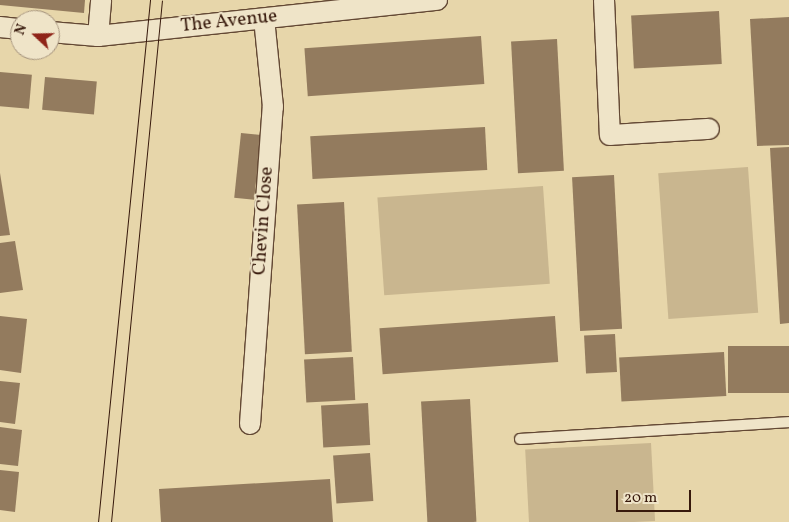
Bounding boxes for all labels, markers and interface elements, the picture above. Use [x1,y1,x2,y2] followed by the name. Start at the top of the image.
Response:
[180,6,278,38] street label: The Avenue
[10,10,60,60] north arrow
[11,22,32,38] text: N
[249,166,279,276] street label: Chevin Close
[619,480,694,512] scale bar
[624,488,657,509] text: 20 m

